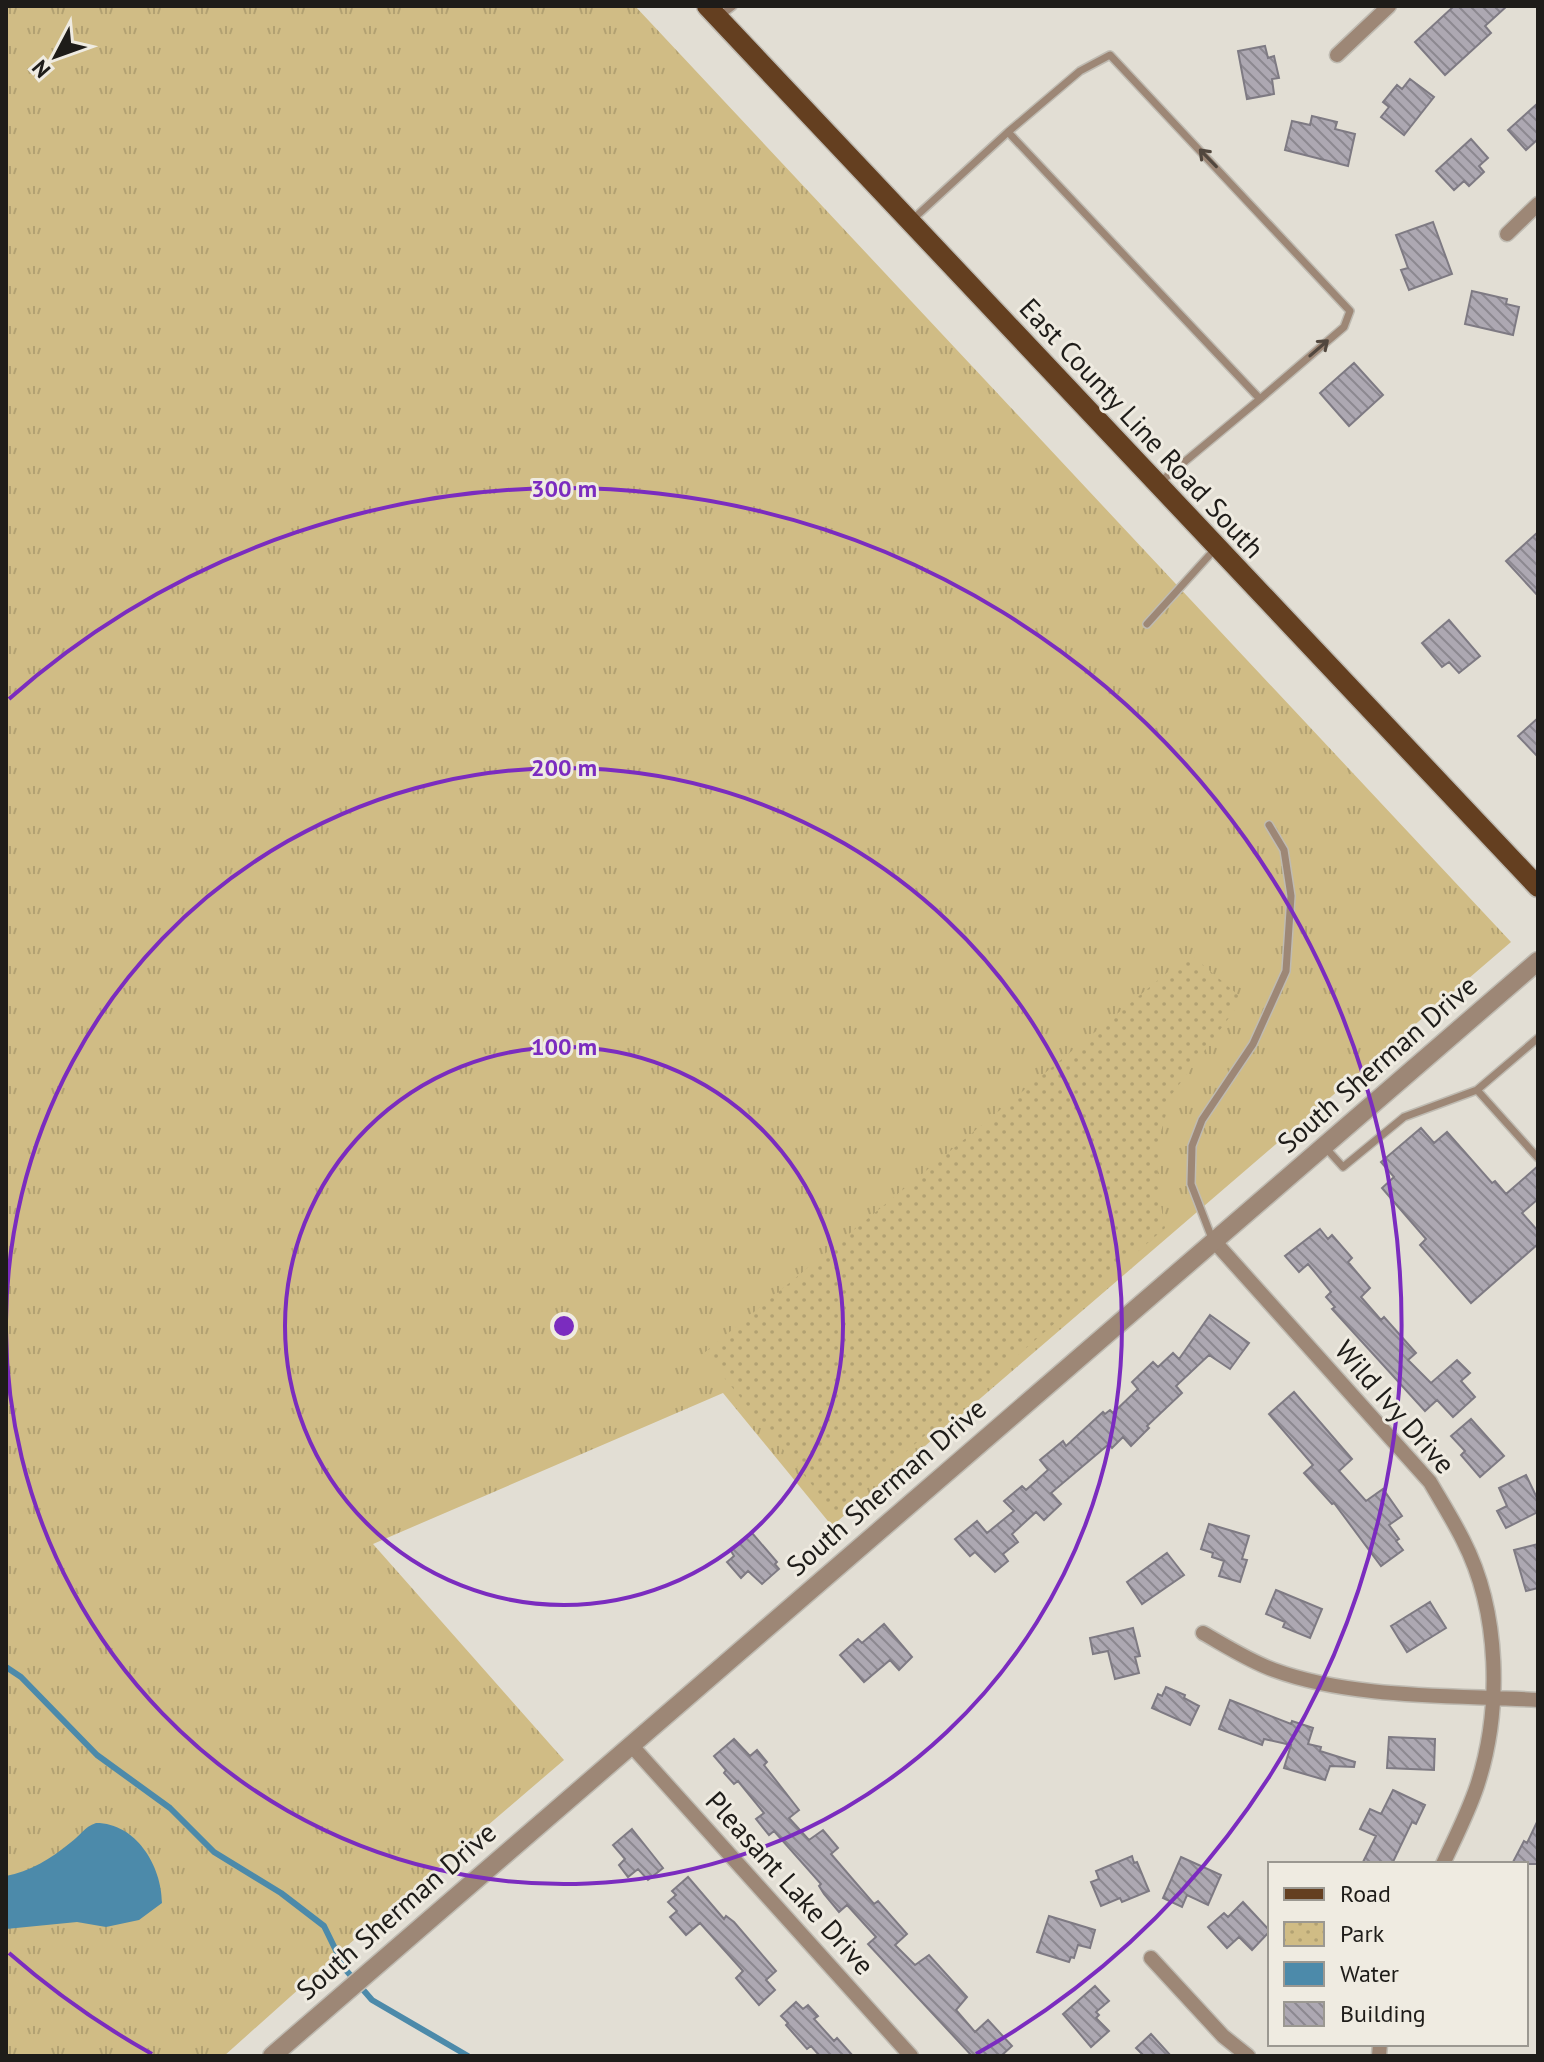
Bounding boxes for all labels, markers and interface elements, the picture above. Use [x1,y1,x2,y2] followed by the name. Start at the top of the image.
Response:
[16,16,96,96] north arrow
[26,54,56,84] text: N
[1199,148,1217,168] one-way arrow
[1012,290,1273,566] street label: East County Line Road South
[1308,340,1328,358] one-way arrow
[531,473,597,504] text: 300 m
[531,752,597,783] text: 200 m
[1269,967,1484,1161] street label: South Sherman Drive
[531,1031,597,1062] text: 100 m
[550,1312,578,1340] centre of rings
[1327,1332,1464,1481] street label: Wild Ivy Drive
[778,1390,993,1584] street label: South Sherman Drive
[698,1783,883,1982] street label: Pleasant Lake Drive
[288,1814,503,2008] street label: South Sherman Drive
[1268,1862,1528,2046] legend
[1340,1878,1391,1909] text: Road
[1340,1918,1385,1949] text: Park
[1340,1958,1399,1989] text: Water
[1340,1998,1426,2029] text: Building

